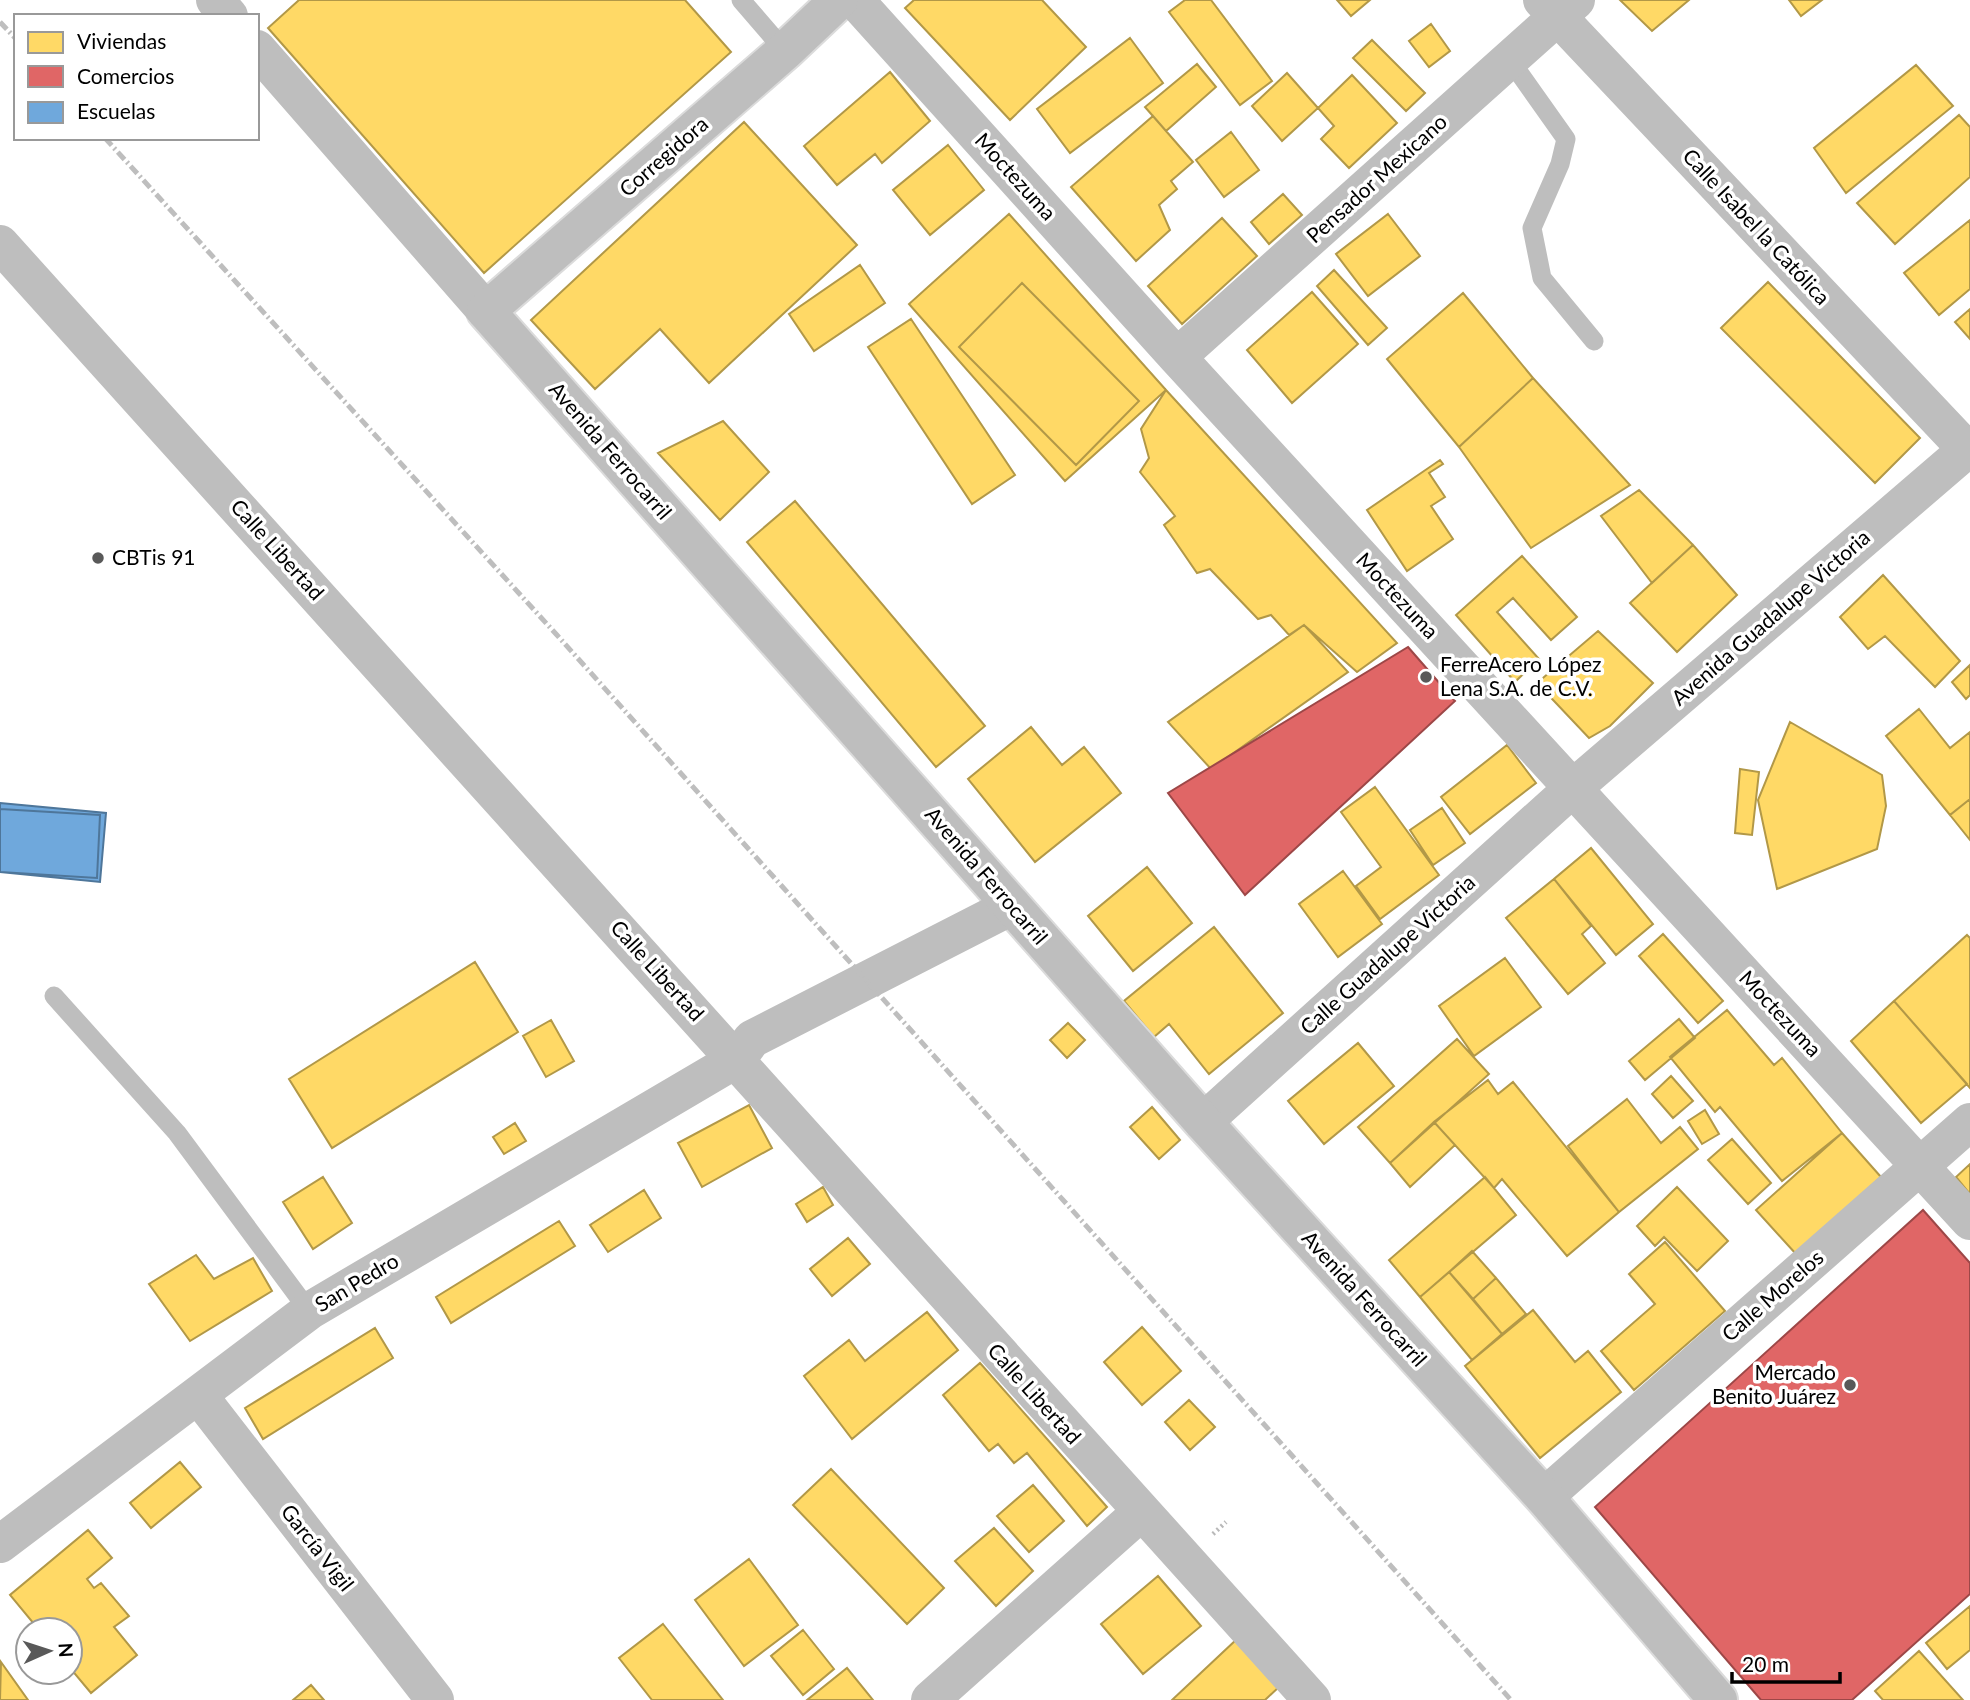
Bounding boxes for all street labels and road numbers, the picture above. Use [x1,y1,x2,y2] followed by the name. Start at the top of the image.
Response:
[1301,108,1451,248] street label: Pensador Mexicano
[614,111,712,201] street label: Corregidora
[970,127,1062,225] street label: Moctezuma
[1678,143,1836,309] street label: Calle Isabel la Católica
[545,376,678,524] street label: Avenida Ferrocarril
[226,493,330,605] street label: Calle Libertad
[1666,524,1874,710] street label: Avenida Guadalupe Victoria
[1352,547,1444,643] street label: Moctezuma
[921,801,1054,949] street label: Avenida Ferrocarril
[1295,869,1479,1039] street label: Calle Guadalupe Victoria
[606,914,710,1026] street label: Calle Libertad
[1735,965,1827,1061] street label: Moctezuma
[1298,1225,1433,1371] street label: Avenida Ferrocarril
[1716,1244,1828,1346] street label: Calle Morelos
[310,1247,403,1316] street label: San Pedro
[983,1337,1087,1449] street label: Calle Libertad
[277,1499,360,1595] street label: García Vigil

